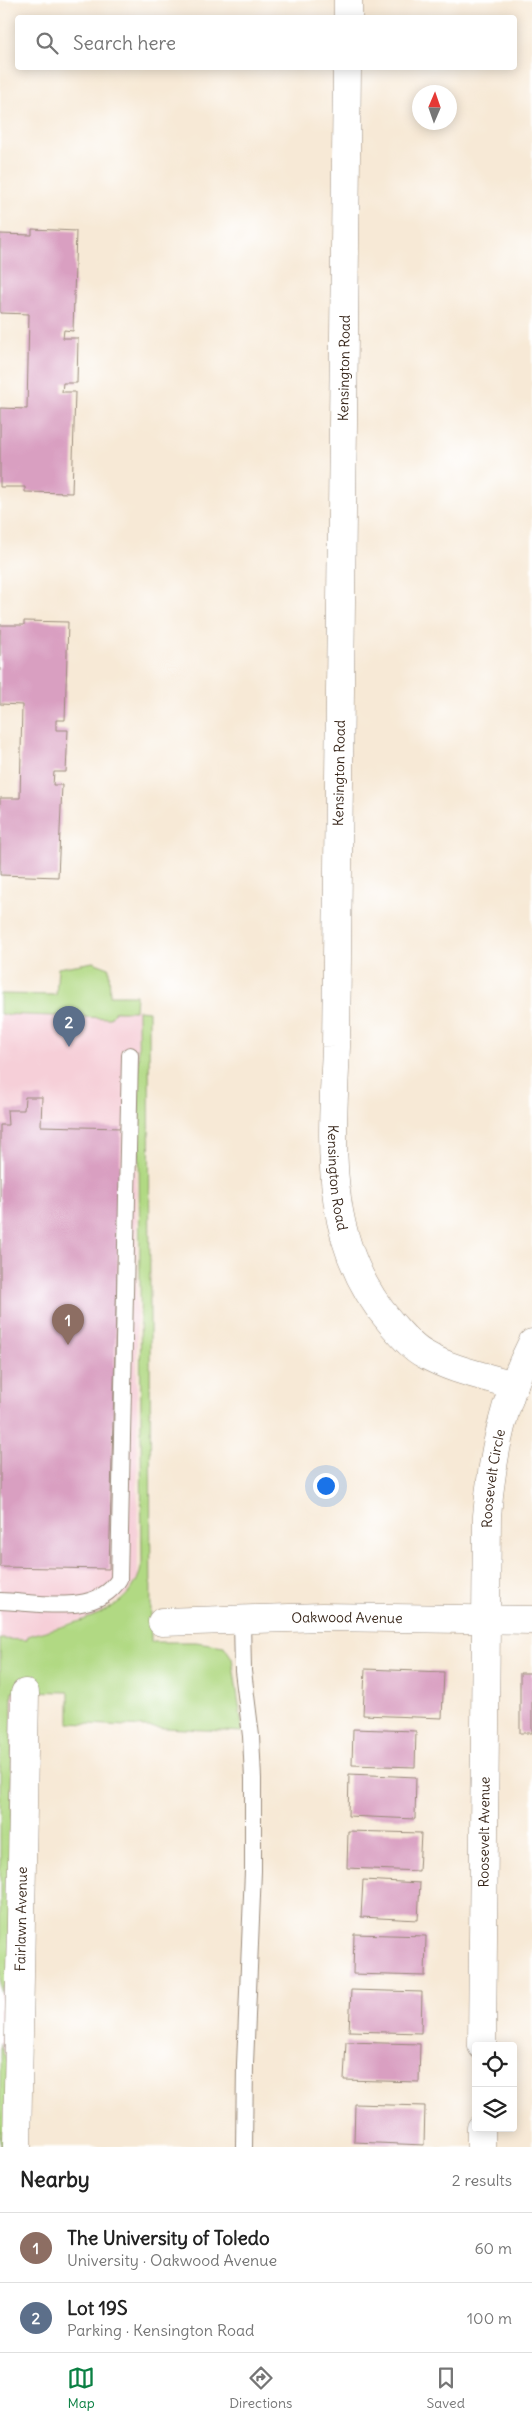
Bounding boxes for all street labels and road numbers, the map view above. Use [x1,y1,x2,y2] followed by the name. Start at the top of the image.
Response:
[334,315,354,421] street label: Kensington Road
[329,720,349,826] street label: Kensington Road
[324,1125,352,1232] street label: Kensington Road
[478,1427,509,1528] street label: Roosevelt Circle
[291,1608,403,1627] street label: Oakwood Avenue
[474,1776,494,1888] street label: Roosevelt Avenue
[11,1867,31,1972] street label: Fairlawn Avenue

